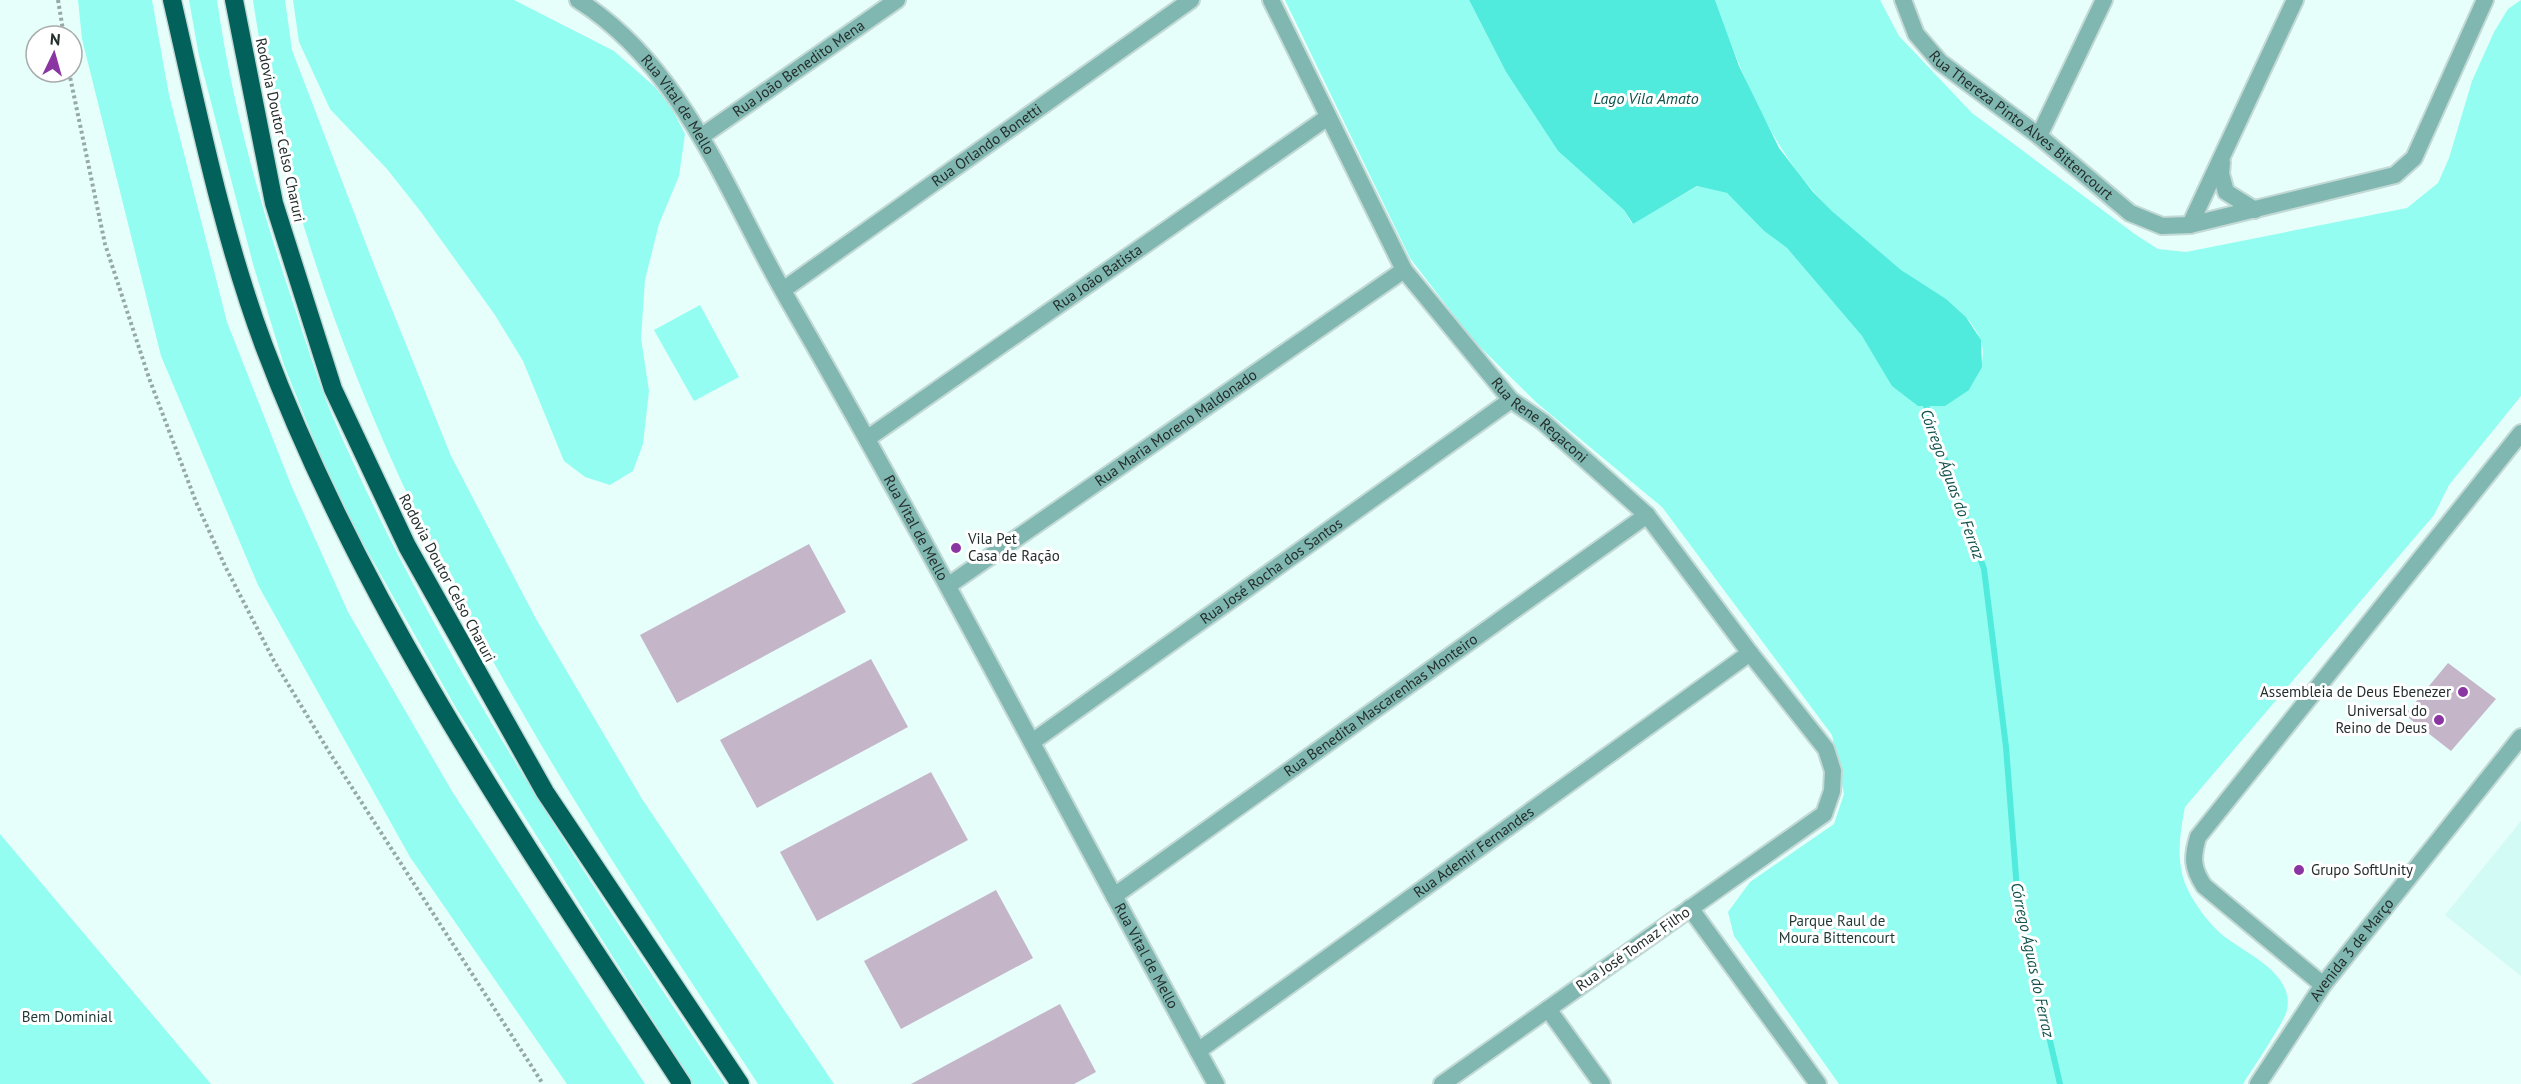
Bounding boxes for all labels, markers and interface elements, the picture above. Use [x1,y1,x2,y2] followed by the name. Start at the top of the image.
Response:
[729,15,868,121] street label: Rua João Benedito Mena
[24,24,84,84] north arrow
[49,29,61,49] text: N
[252,36,309,224] street label: Rodovia Doutor Celso Charuri
[1925,46,2117,204] street label: Rua Thereza Pinto Alves Bittencourt
[637,50,719,158] street label: Rua Vital de Mello
[1593,88,1699,108] water label: Lago Vila Amato
[928,99,1045,190] street label: Rua Orlando Bonetti
[1049,240,1146,315] street label: Rua João Batista
[1091,365,1260,490] street label: Rua Maria Moreno Maldonado
[1487,373,1592,467] street label: Rua Rene Regaconi
[1917,406,1990,563] water label: Córrego Águas do Ferraz
[880,472,953,584] street label: Rua Vital de Mello
[395,490,500,665] street label: Rodovia Doutor Celso Charuri
[1196,513,1346,628] street label: Rua José Rocha dos Santos
[967,529,1060,565] place label: Vila Pet Casa de Ração
[949,541,963,555] marker: Vila Pet Casa de Ração
[1280,629,1481,781] street label: Rua Benedita Mascarenhas Monteiro
[2260,682,2451,701] place label: Assembleia de Deus Ebenezer
[2456,685,2470,699] marker: Assembleia de Deus Ebenezer
[2335,701,2427,737] place label: Universal do Reino de Deus
[2432,713,2446,727] marker: Universal do Reino de Deus
[1409,802,1537,902] street label: Rua Ademir Fernandes
[2311,860,2413,879] place label: Grupo SoftUnity
[2292,863,2306,877] marker: Grupo SoftUnity
[2007,881,2059,1041] water label: Córrego Águas do Ferraz
[2305,894,2398,1004] street label: Avenida 3 de Março
[1110,899,1183,1012] street label: Rua Vital de Mello
[1572,902,1693,995] street label: Rua José Tomaz Filho
[1779,911,1895,947] park label: Parque Raul de Moura Bittencourt
[22,1007,113,1026] park label: Bem Dominial

